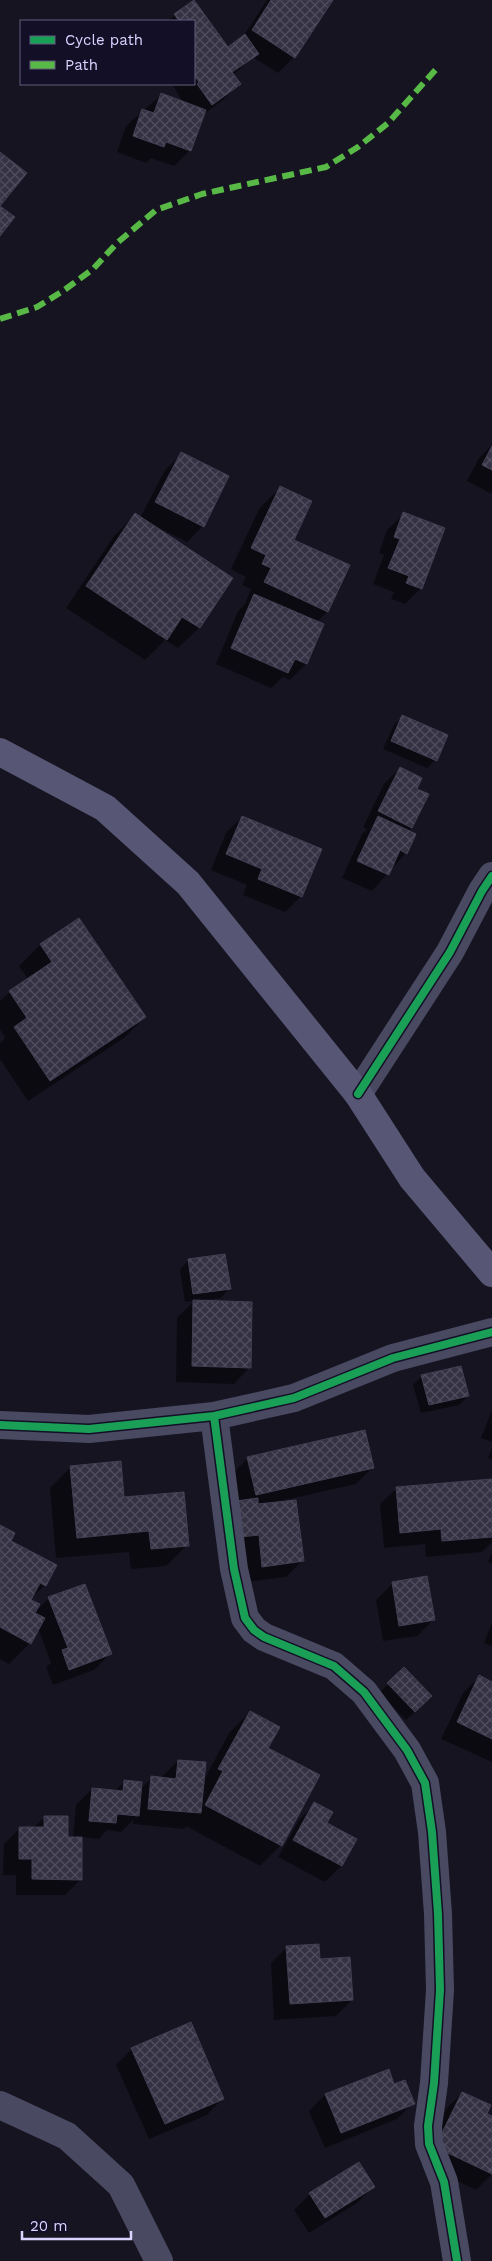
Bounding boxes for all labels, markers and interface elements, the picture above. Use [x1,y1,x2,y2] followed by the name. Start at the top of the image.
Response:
[20,20,195,85] legend
[65,31,143,49] text: Cycle path
[65,56,98,74] text: Path
[22,2208,131,2240] scale bar
[30,2217,68,2235] text: 20 m

